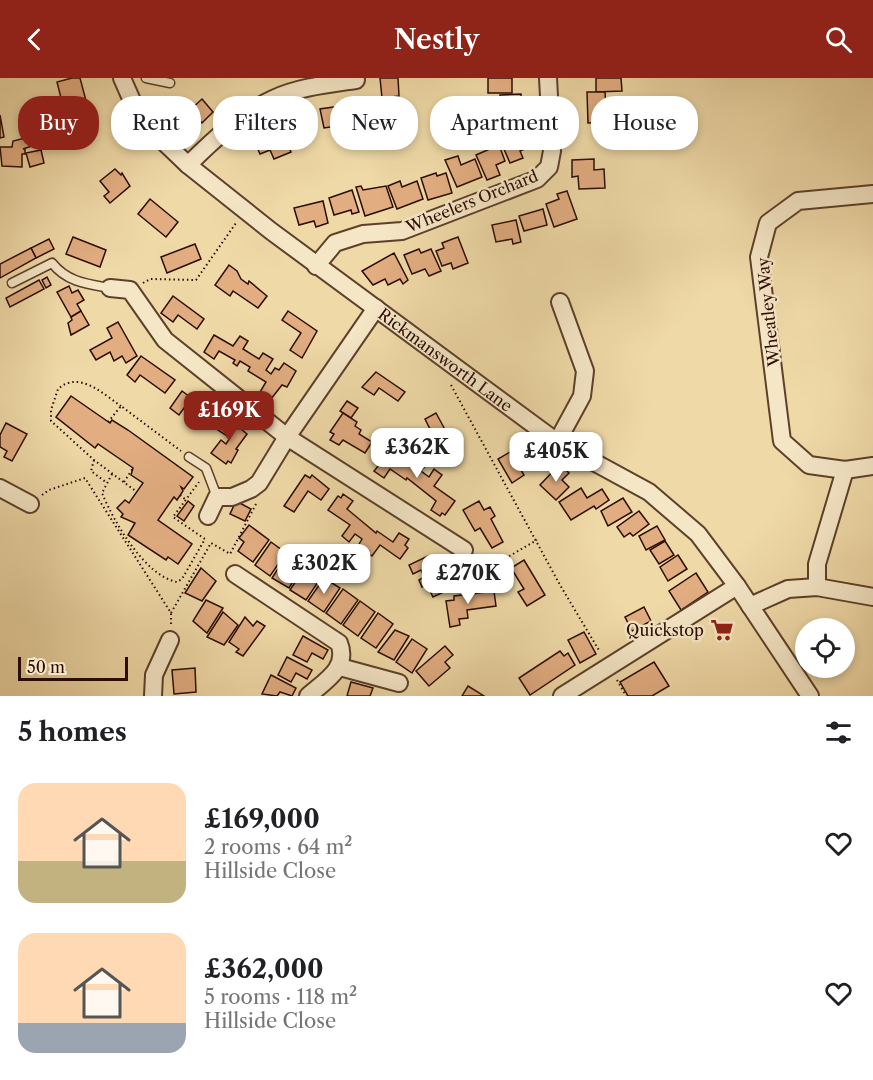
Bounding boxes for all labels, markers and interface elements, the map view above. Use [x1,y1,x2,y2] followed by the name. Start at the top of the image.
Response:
[18,23,51,56] icon: back
[394,23,479,56] text: Nestly
[822,23,855,56] icon: search
[18,96,99,150] chip: Buy
[111,96,201,150] chip: Rent
[213,96,318,150] chip: Filters
[330,96,418,150] chip: New
[430,96,579,150] chip: Apartment
[591,96,698,150] chip: House
[402,165,541,237] street label: Wheelers Orchard
[752,255,784,368] street label: Wheatley Way
[374,304,516,416] street label: Rickmansworth Lane
[187,391,271,442] pin: £169K
[198,398,260,422] text: £169K
[375,428,459,479] pin: £362K
[514,432,598,483] pin: £405K
[385,435,449,459] text: £362K
[523,439,589,463] text: £405K
[282,544,366,595] pin: £302K
[291,551,357,575] text: £302K
[426,554,510,605] pin: £270K
[436,561,500,585] text: £270K
[709,617,735,643] supermarket icon: Quickstop
[795,618,855,678] map controls
[795,618,855,678] button: locate
[626,620,704,640] place label: Quickstop
[18,654,128,682] scale bar
[27,657,65,677] text: 50 m
[18,716,127,748] text: 5 homes
[822,716,855,749] icon: filters
[204,803,320,835] text: £169,000
[66,807,138,879] icon: home
[822,827,855,860] icon: heart
[204,835,353,859] text: 2 rooms · 64 m²
[204,859,336,883] text: Hillside Close
[204,953,324,985] text: £362,000
[66,957,138,1029] icon: home
[822,977,855,1010] icon: heart
[204,985,357,1009] text: 5 rooms · 118 m²
[204,1009,336,1033] text: Hillside Close

